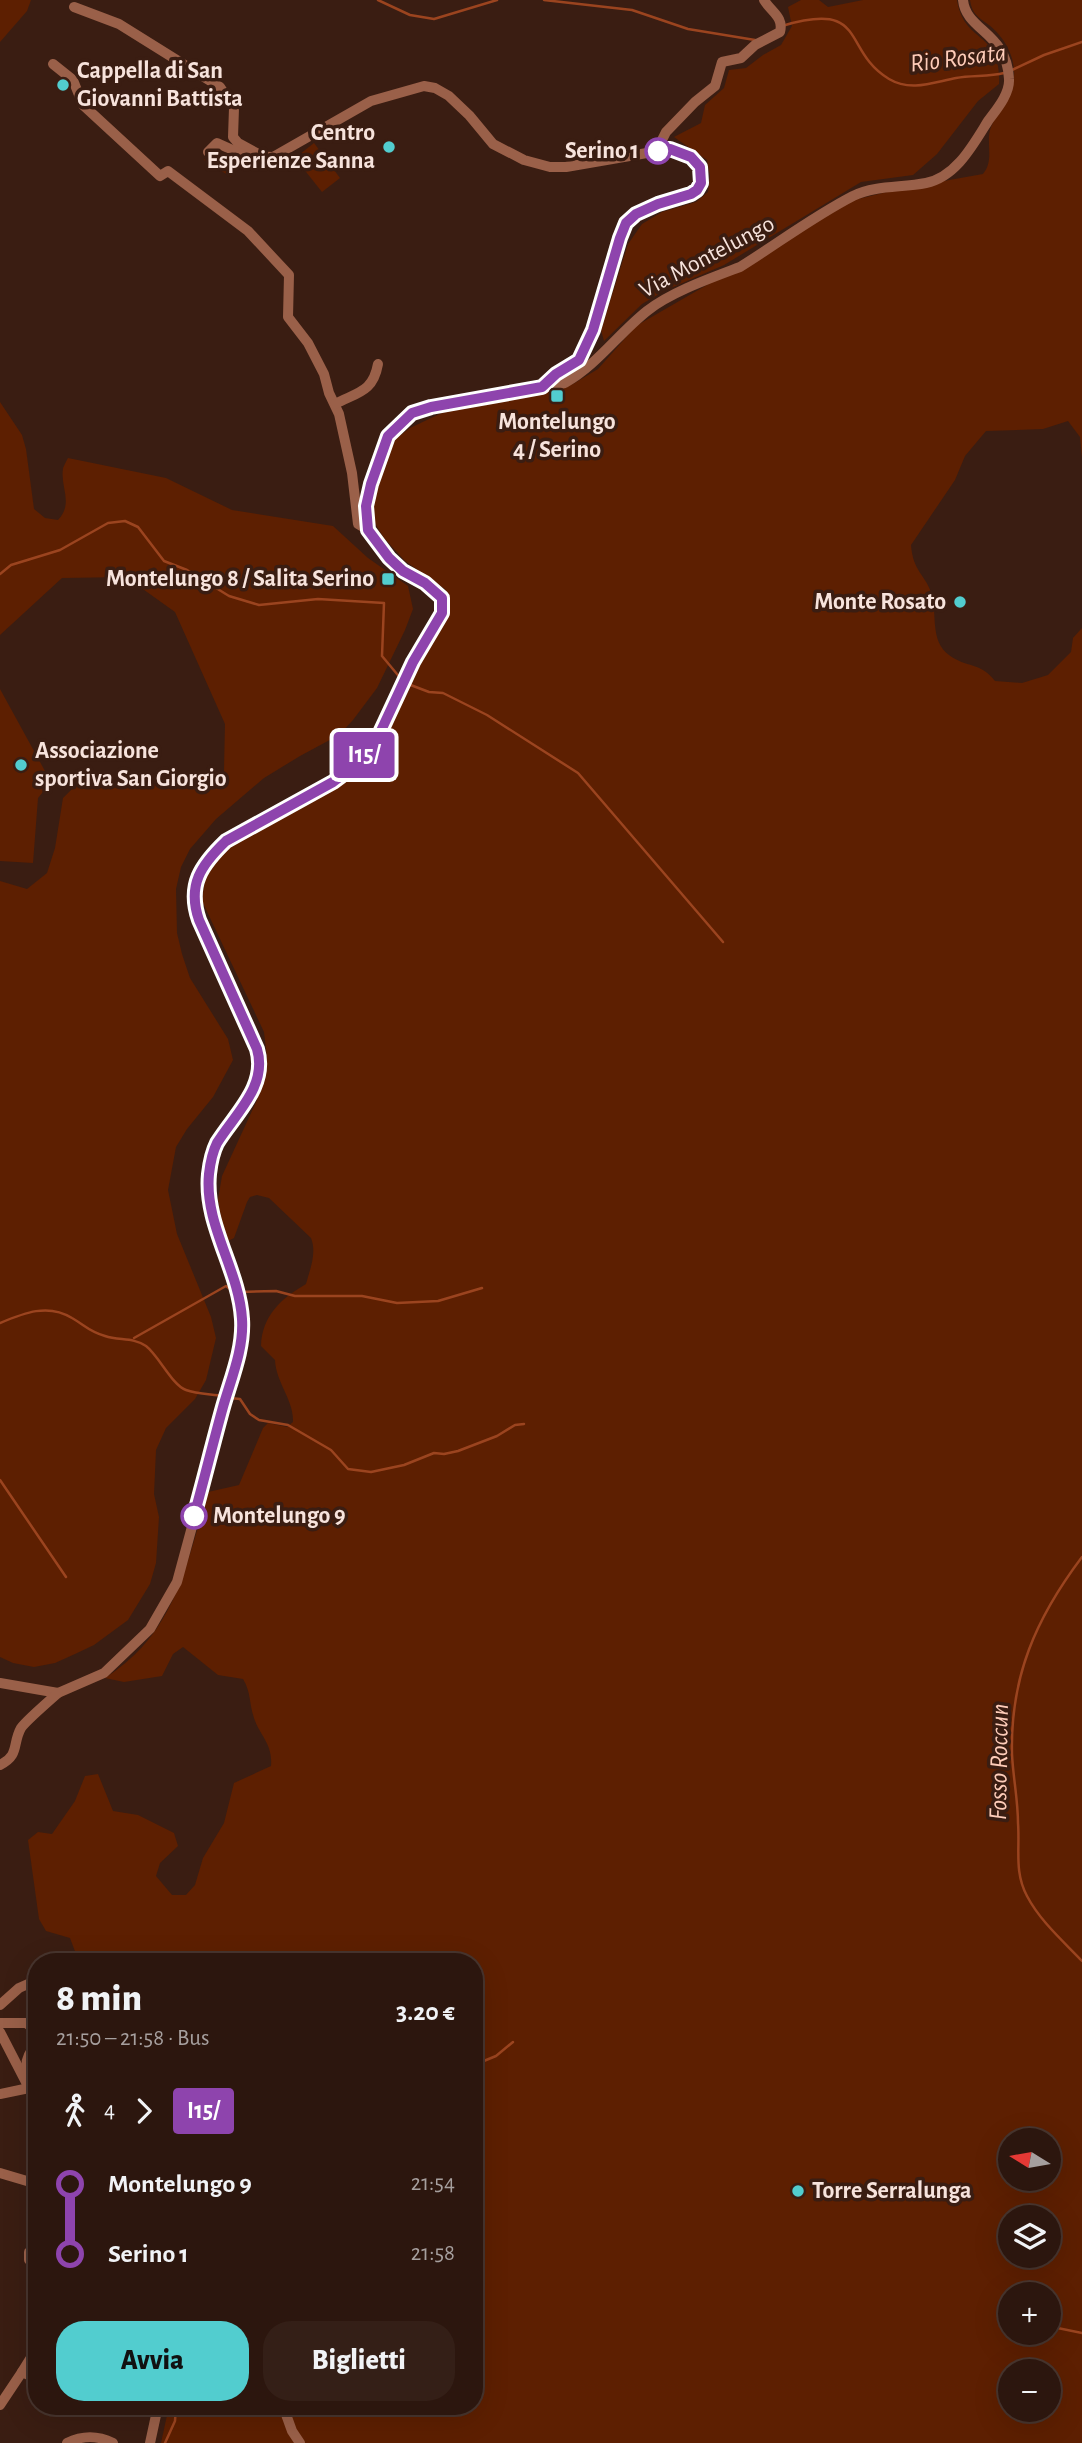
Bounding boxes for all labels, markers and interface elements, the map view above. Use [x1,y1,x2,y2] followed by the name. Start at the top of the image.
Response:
[908,39,1008,77] water label: Rio Rosata
[77,59,243,111] place label: Cappella di San Giovanni Battista
[55,77,71,93] marker: Cappella di San Giovanni Battista
[206,121,375,173] place label: Centro Esperienze Sanna
[645,138,671,164] marker: Serino 1
[381,139,397,155] marker: Centro Esperienze Sanna
[565,139,639,163] place label: Serino 1
[636,211,778,303] street label: Via Montelungo
[549,388,565,404] marker: Montelungo 4 / Serino
[498,410,616,462] place label: Montelungo 4 / Serino
[106,567,374,591] place label: Montelungo 8 / Salita Serino
[380,571,396,587] marker: Montelungo 8 / Salita Serino
[814,590,946,614] place label: Monte Rosato
[952,594,968,610] marker: Monte Rosato
[315,732,413,778] line badge: I15/
[35,739,227,791] place label: Associazione sportiva San Giorgio
[348,743,380,767] text: I15/
[13,757,29,773] marker: Associazione sportiva San Giorgio
[181,1503,207,1529] marker: Montelungo 9
[213,1504,346,1528] place label: Montelungo 9
[985,1703,1013,1821] water label: Fosso Roccun
[56,1980,142,2018] text: 8 min
[396,1999,455,2025] text: 3.20 €
[56,2027,210,2050] text: 21:50 – 21:58 · Bus
[56,2092,94,2130] icon: walk
[125,2092,163,2130] icon: forward
[104,2099,115,2122] text: 4
[187,2099,220,2123] text: I15/
[998,2128,1060,2191] north arrow
[998,2128,1061,2422] map controls
[108,2171,252,2197] text: Montelungo 9
[411,2172,455,2195] text: 21:54
[812,2179,971,2203] place label: Torre Serralunga
[790,2183,806,2199] marker: Torre Serralunga
[998,2205,1061,2268] button: layers
[108,2241,189,2267] text: Serino 1
[411,2242,455,2265] text: 21:58
[998,2282,1061,2345] button: +
[56,2321,249,2401] button: Avvia
[263,2321,455,2401] button: Biglietti
[998,2359,1061,2422] button: −

